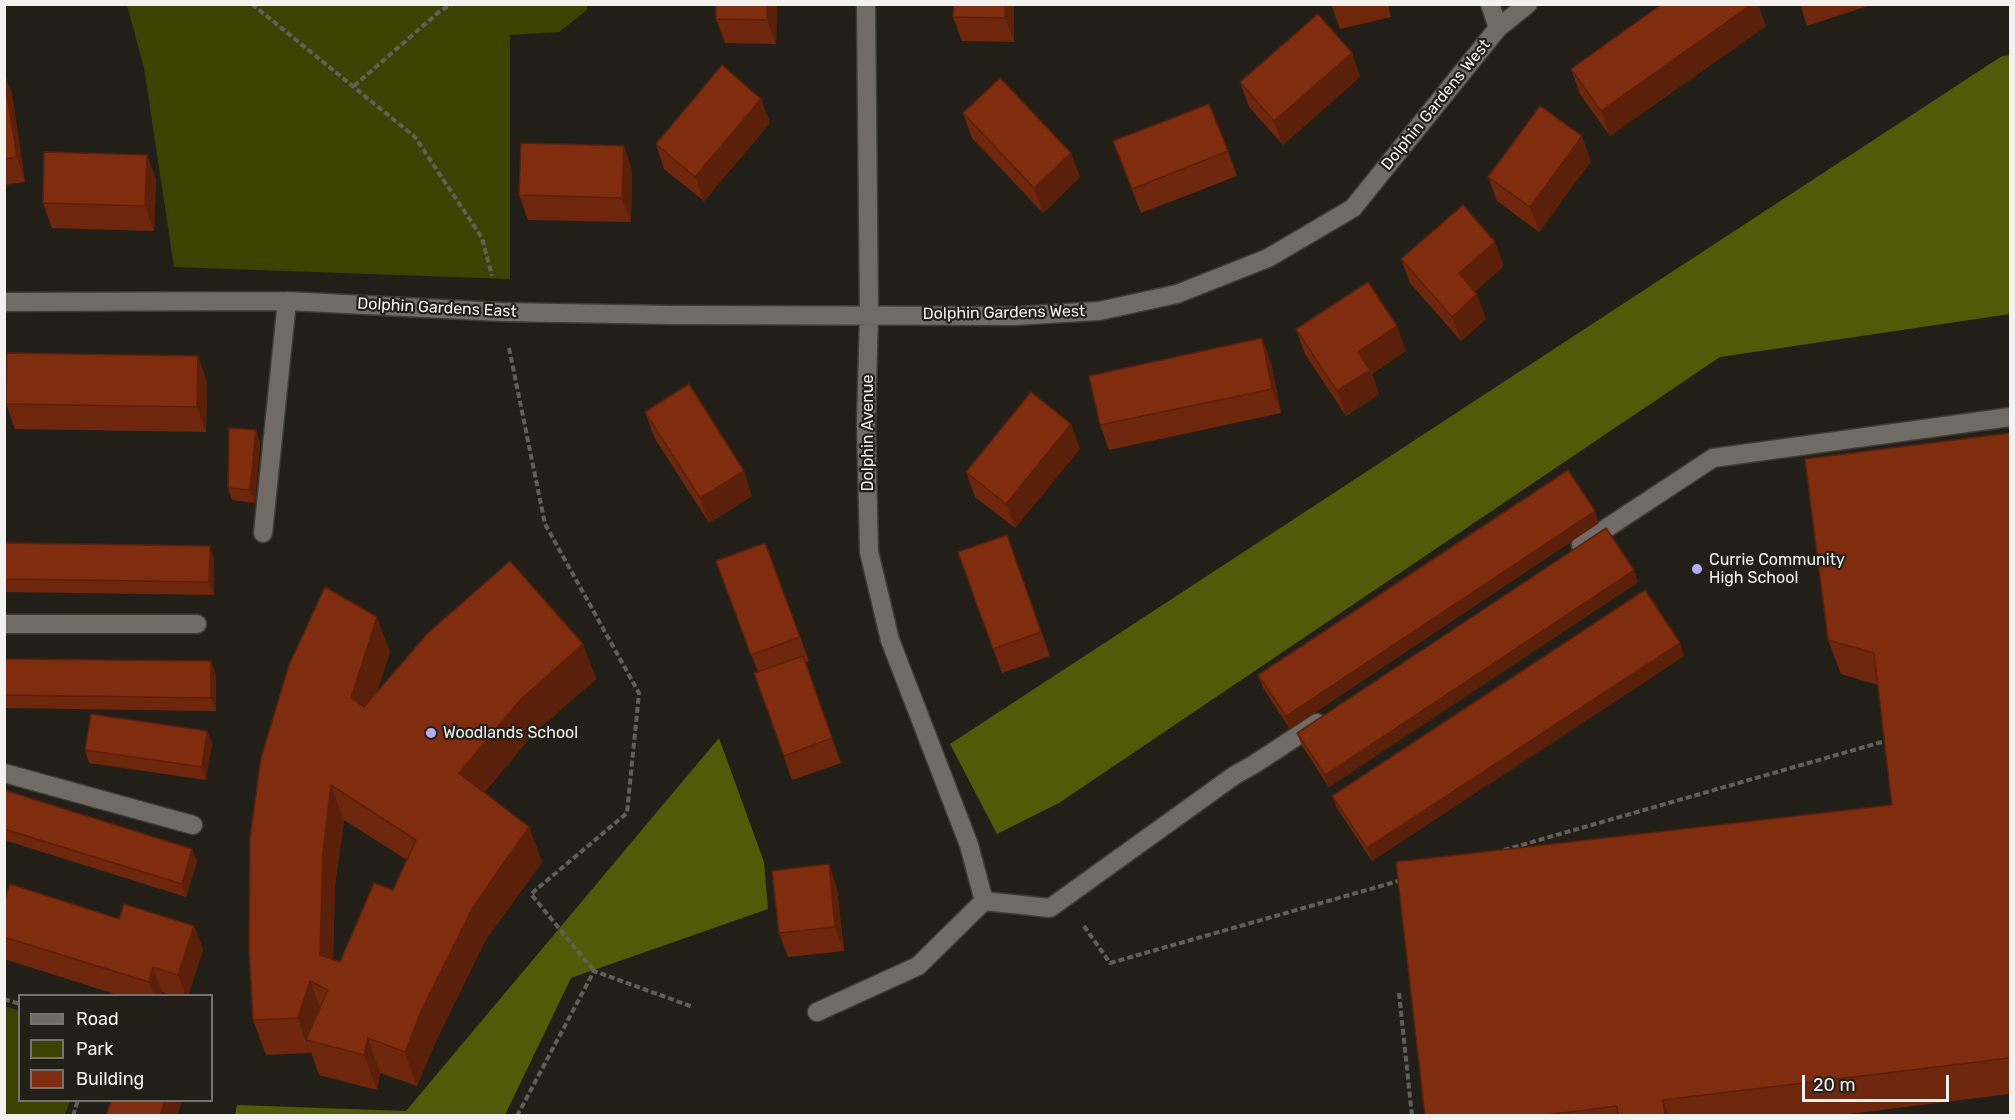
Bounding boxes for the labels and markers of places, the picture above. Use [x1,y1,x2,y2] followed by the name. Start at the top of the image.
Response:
[1709,550,1845,588] place label: Currie Community High School
[1690,562,1704,576] marker: Currie Community High School
[443,723,578,743] place label: Woodlands School
[424,726,438,740] marker: Woodlands School

